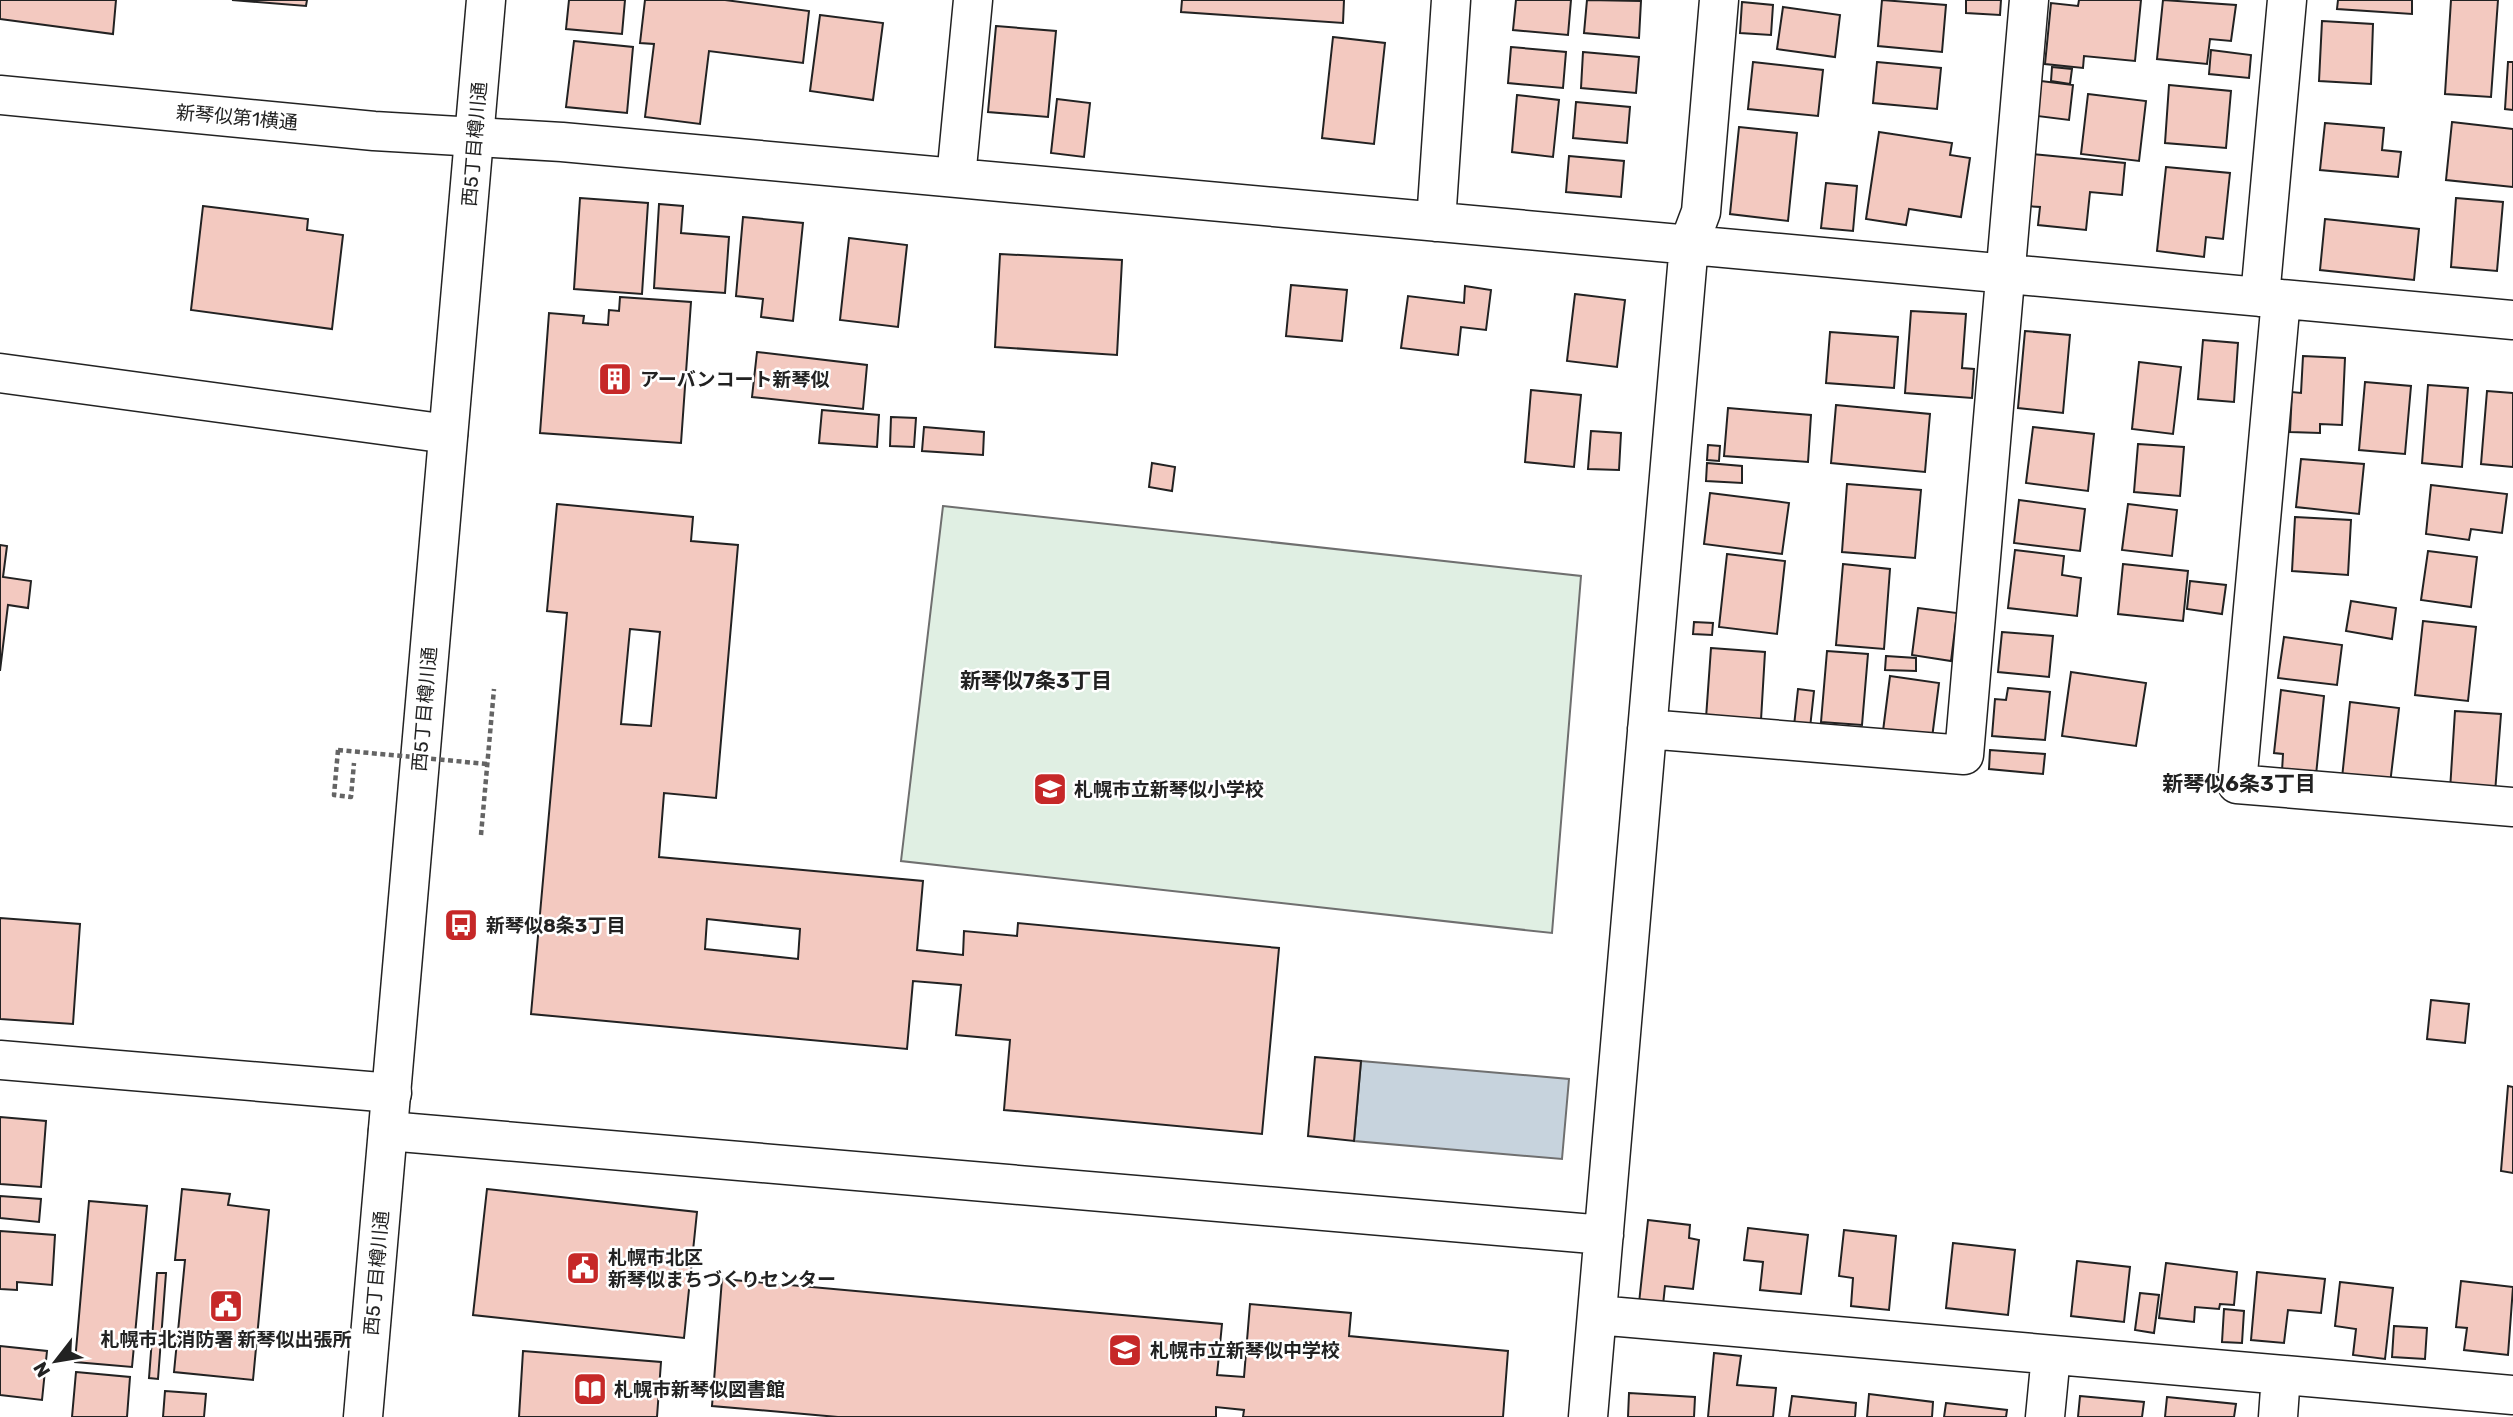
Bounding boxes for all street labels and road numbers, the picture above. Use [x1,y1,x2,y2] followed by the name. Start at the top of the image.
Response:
[458,81,491,207] street label: 西5丁目樽川通
[175,101,299,134] street label: 新琴似第1横通
[408,646,441,772] street label: 西5丁目樽川通
[360,1210,393,1336] street label: 西5丁目樽川通

